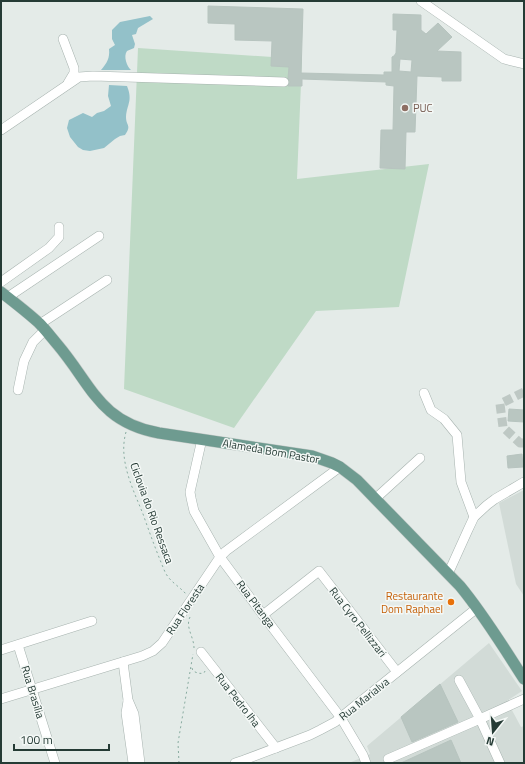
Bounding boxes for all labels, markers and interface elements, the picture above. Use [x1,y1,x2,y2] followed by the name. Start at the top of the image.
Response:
[413,100,433,116] place label: PUC
[400,103,410,113] marker: PUC
[221,435,321,467] street label: Alameda Bom Pastor
[126,460,178,566] street label: Ciclovia do Rio Ressaca
[233,577,280,632] street label: Rua Pitanga
[162,580,208,638] street label: Rua Floresta
[326,584,390,660] street label: Rua Cyro Pellizzari
[381,588,443,617] place label: Restaurante Dom Raphael
[446,597,456,607] marker: Restaurante Dom Raphael
[17,664,49,721] street label: Rua Brasília
[212,670,264,731] street label: Rua Pedro Iha
[336,674,393,724] street label: Rua Marialva
[473,712,513,752] north arrow
[14,726,109,752] scale bar
[20,730,53,749] text: 100 m
[484,733,496,750] text: N

